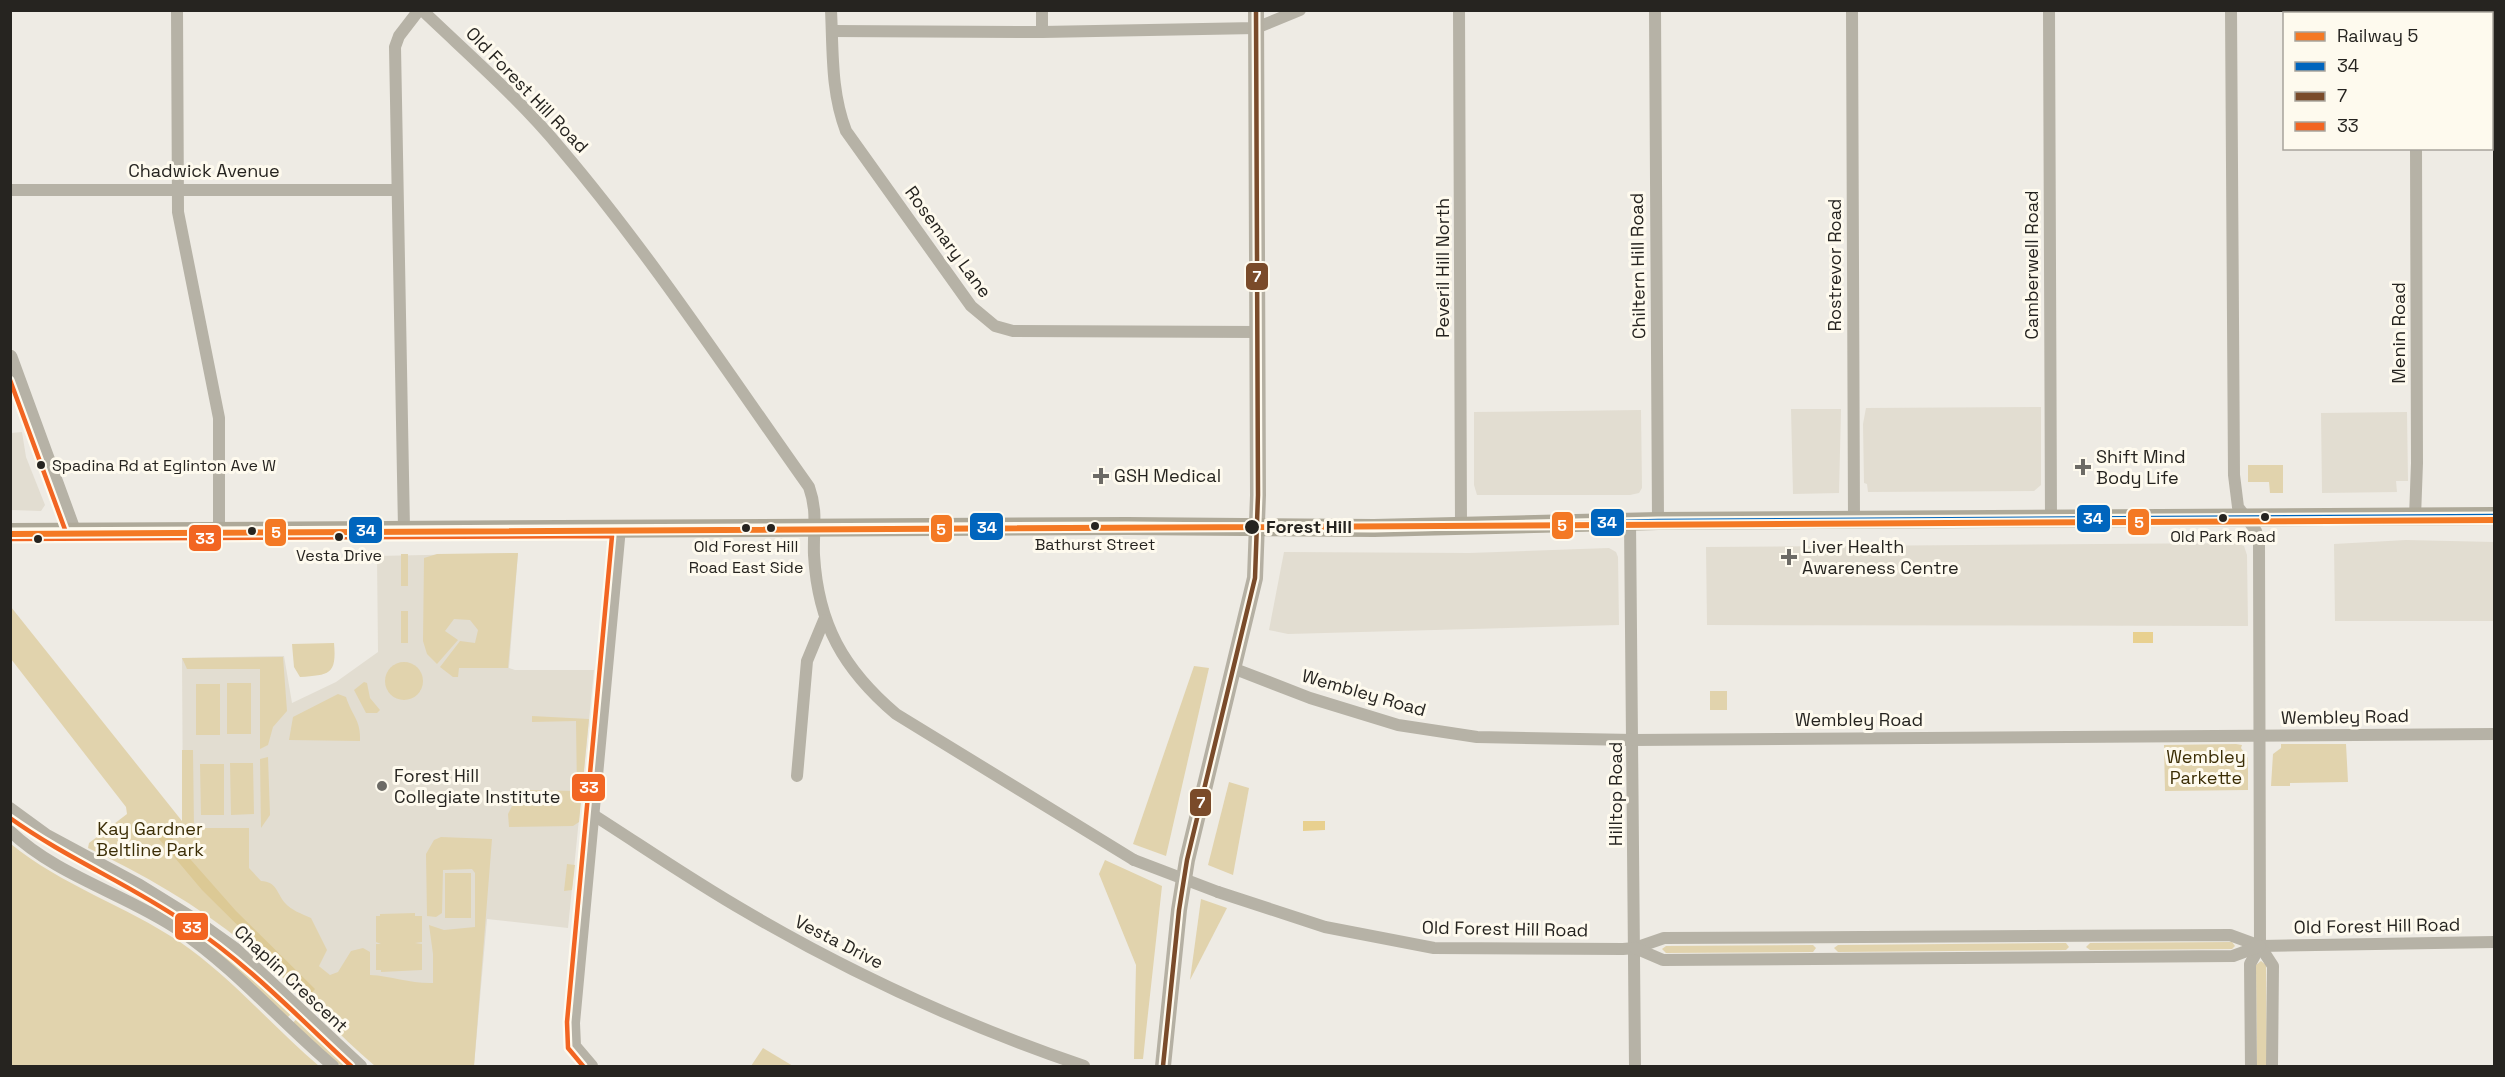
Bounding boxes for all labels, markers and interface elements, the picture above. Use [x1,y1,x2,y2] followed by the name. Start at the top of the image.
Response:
[2283,12,2493,150] legend
[461,22,593,158] street label: Old Forest Hill Road
[2337,24,2418,47] text: Railway 5
[2337,54,2359,77] text: 34
[2337,84,2347,107] text: 7
[2337,114,2359,137] text: 33
[128,159,280,182] street label: Chadwick Avenue
[900,181,997,302] street label: Rosemary Lane
[2020,191,2043,339] street label: Camberwell Road
[1625,193,1650,339] street label: Chiltern Hill Road
[1431,198,1454,338] street label: Peveril Hill North
[1823,199,1846,331] street label: Rostrevor Road
[1245,262,1269,291] line badge: 7
[1253,266,1262,287] text: 7
[2387,282,2410,384] street label: Menin Road
[2096,445,2186,489] place label: Shift Mind Body Life
[52,455,276,476] place label: Spadina Rd at Eglinton Ave W
[2074,458,2092,476] marker: Shift Mind Body Life
[35,459,47,471] marker: Spadina Rd at Eglinton Ave W
[1114,464,1221,487] place label: GSH Medical
[1092,467,1110,485] marker: GSH Medical
[2076,504,2111,533] line badge: 34
[1590,508,1625,537] line badge: 34
[2083,508,2103,529] text: 34
[2127,508,2150,536] line badge: 5
[1551,511,1574,540] line badge: 5
[2259,511,2271,523] unlabelled marker
[969,512,1004,541] line badge: 34
[1597,512,1617,533] text: 34
[2134,512,2144,533] text: 5
[2217,512,2229,524] marker: Old Park Road
[930,514,953,543] line badge: 5
[1266,515,1352,538] place label: Forest Hill
[1557,515,1567,536] text: 5
[348,516,383,544] line badge: 34
[977,517,997,538] text: 34
[264,518,287,547] line badge: 5
[1243,518,1261,536] marker: Forest Hill
[936,519,946,540] text: 5
[356,520,376,541] text: 34
[1089,520,1101,532] marker: Bathurst Street
[271,522,281,543] text: 5
[740,522,752,534] marker: Old Forest Hill Road East Side
[765,522,777,534] unlabelled marker
[188,524,222,552] line badge: 33
[246,525,258,537] unlabelled marker
[2170,526,2276,547] place label: Old Park Road
[195,528,215,549] text: 33
[333,531,345,543] marker: Vesta Drive
[32,533,44,545] unlabelled marker
[1035,534,1155,555] place label: Bathurst Street
[1802,535,1959,579] place label: Liver Health Awareness Centre
[689,536,803,578] place label: Old Forest Hill Road East Side
[296,545,382,566] place label: Vesta Drive
[1780,548,1798,566] marker: Liver Health Awareness Centre
[1299,664,1429,721] street label: Wembley Road
[2281,704,2409,729] street label: Wembley Road
[1795,708,1923,731] street label: Wembley Road
[1604,742,1627,846] street label: Hilltop Road
[2166,745,2246,789] park label: Wembley Parkette
[394,764,560,808] place label: Forest Hill Collegiate Institute
[571,773,606,802] line badge: 33
[579,777,599,798] text: 33
[375,779,389,793] marker: Forest Hill Collegiate Institute
[1189,788,1212,817] line badge: 7
[1197,792,1206,813] text: 7
[96,817,204,861] park label: Kay Gardner Beltline Park
[791,909,888,974] street label: Vesta Drive
[174,912,209,941] line badge: 33
[2294,913,2460,938] street label: Old Forest Hill Road
[1422,916,1588,941] street label: Old Forest Hill Road
[182,917,202,938] text: 33
[230,920,353,1037] street label: Chaplin Crescent

